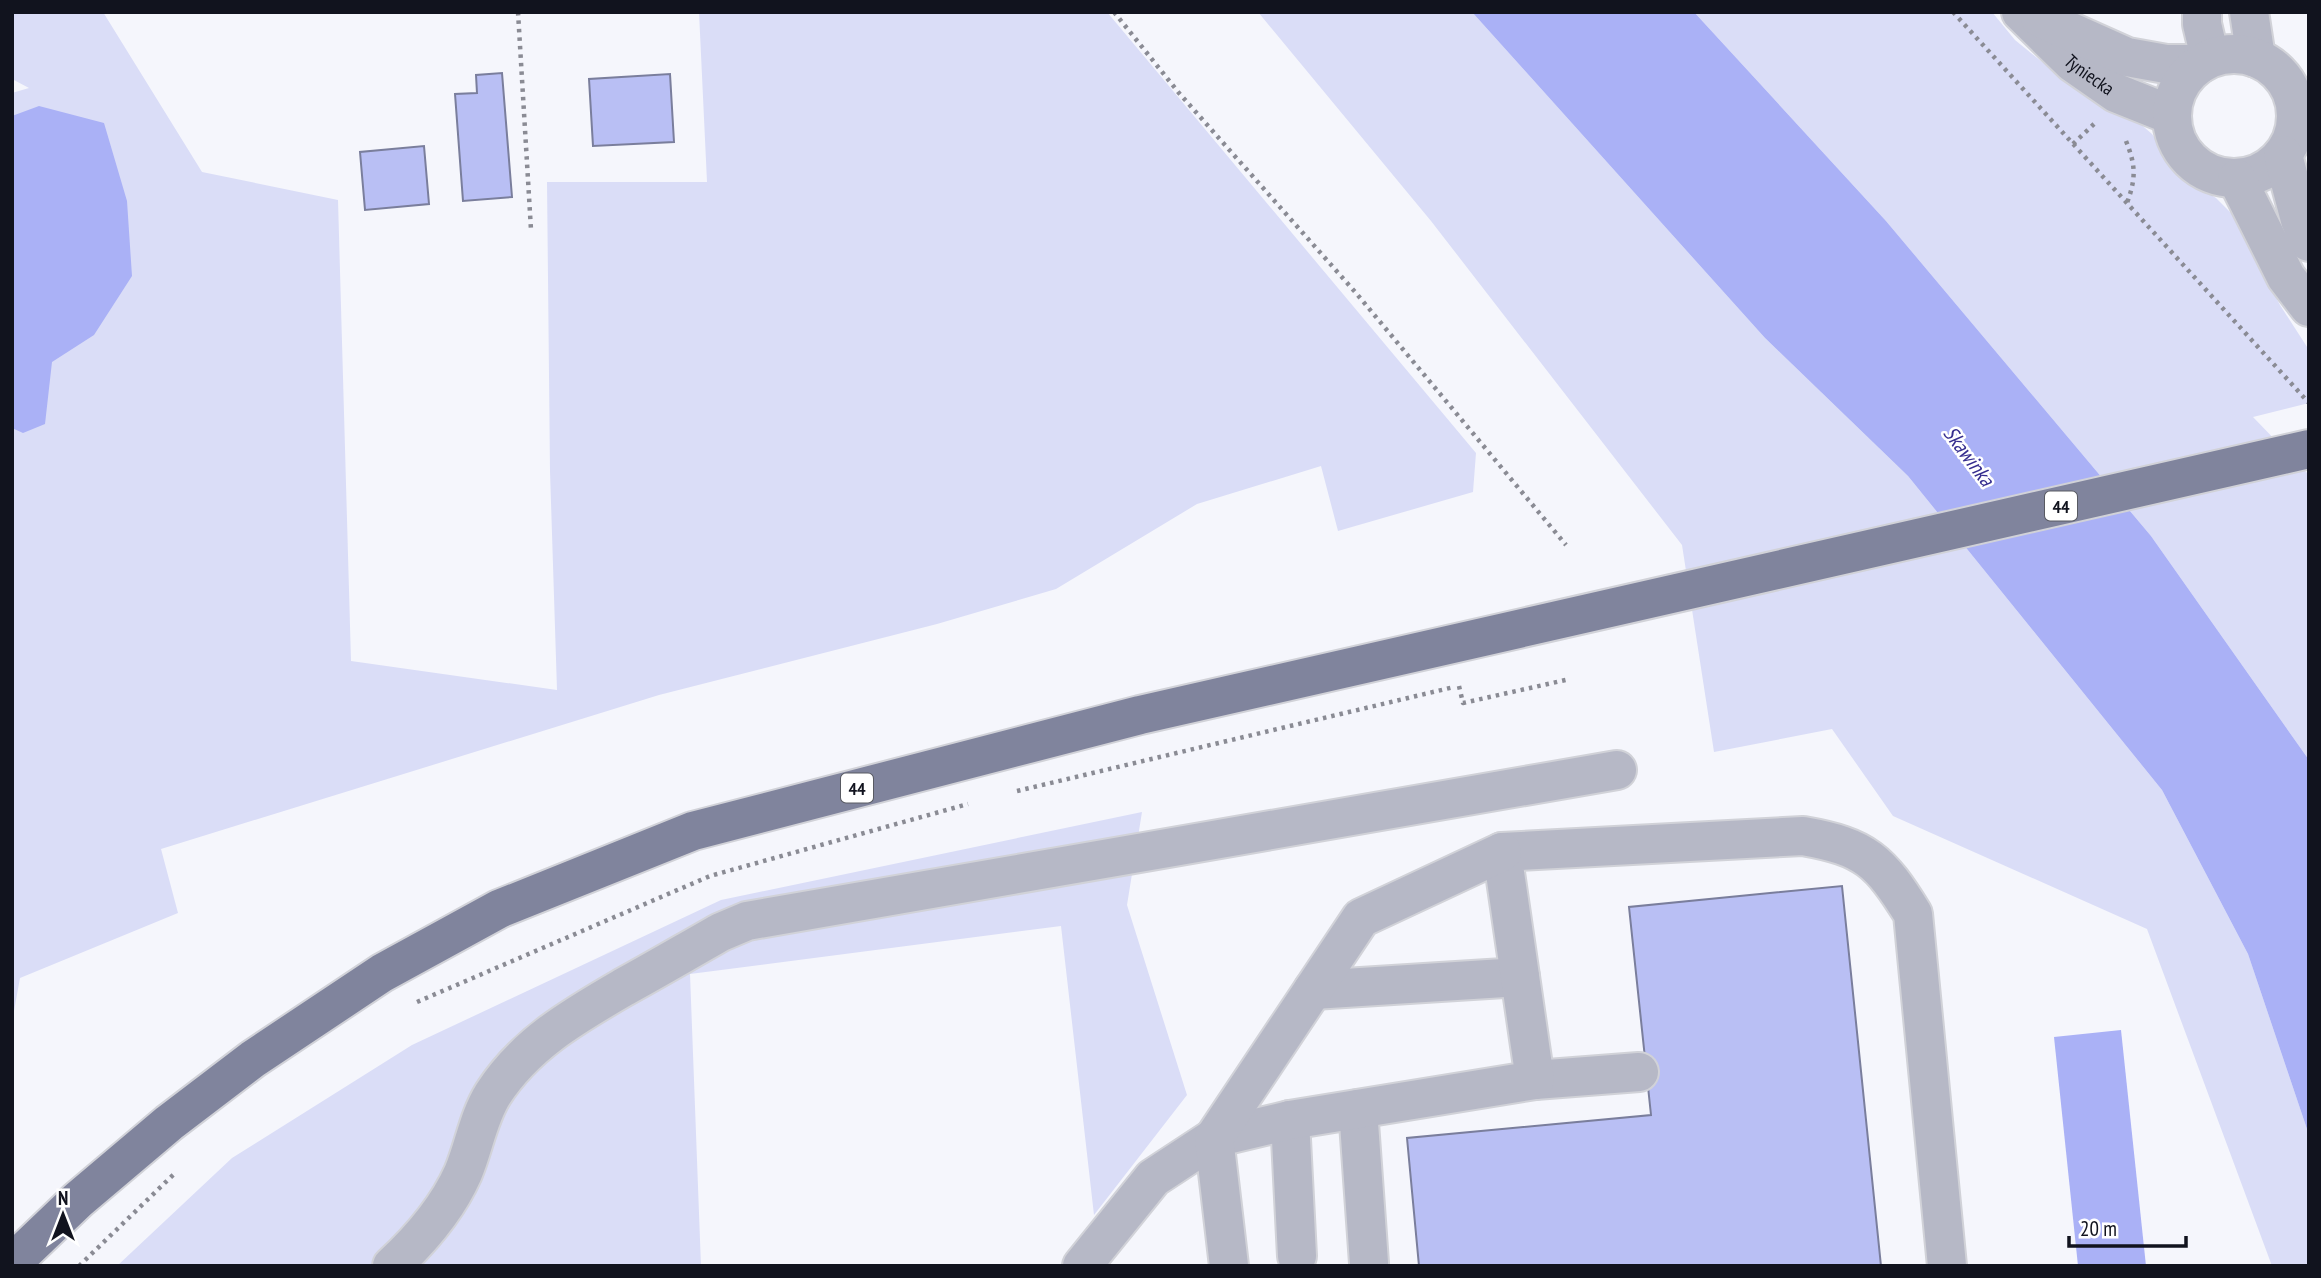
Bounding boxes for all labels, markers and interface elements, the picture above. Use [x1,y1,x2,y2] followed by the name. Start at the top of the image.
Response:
[2059,49,2119,100] street label: Tyniecka
[1938,421,2001,493] water label: Skawinka
[2045,492,2077,520] road number: 44
[841,774,873,802] road number: 44
[28,1180,98,1250] north arrow
[58,1186,68,1210] text: N
[2069,1204,2186,1248] scale bar
[2080,1215,2117,1242] text: 20 m

